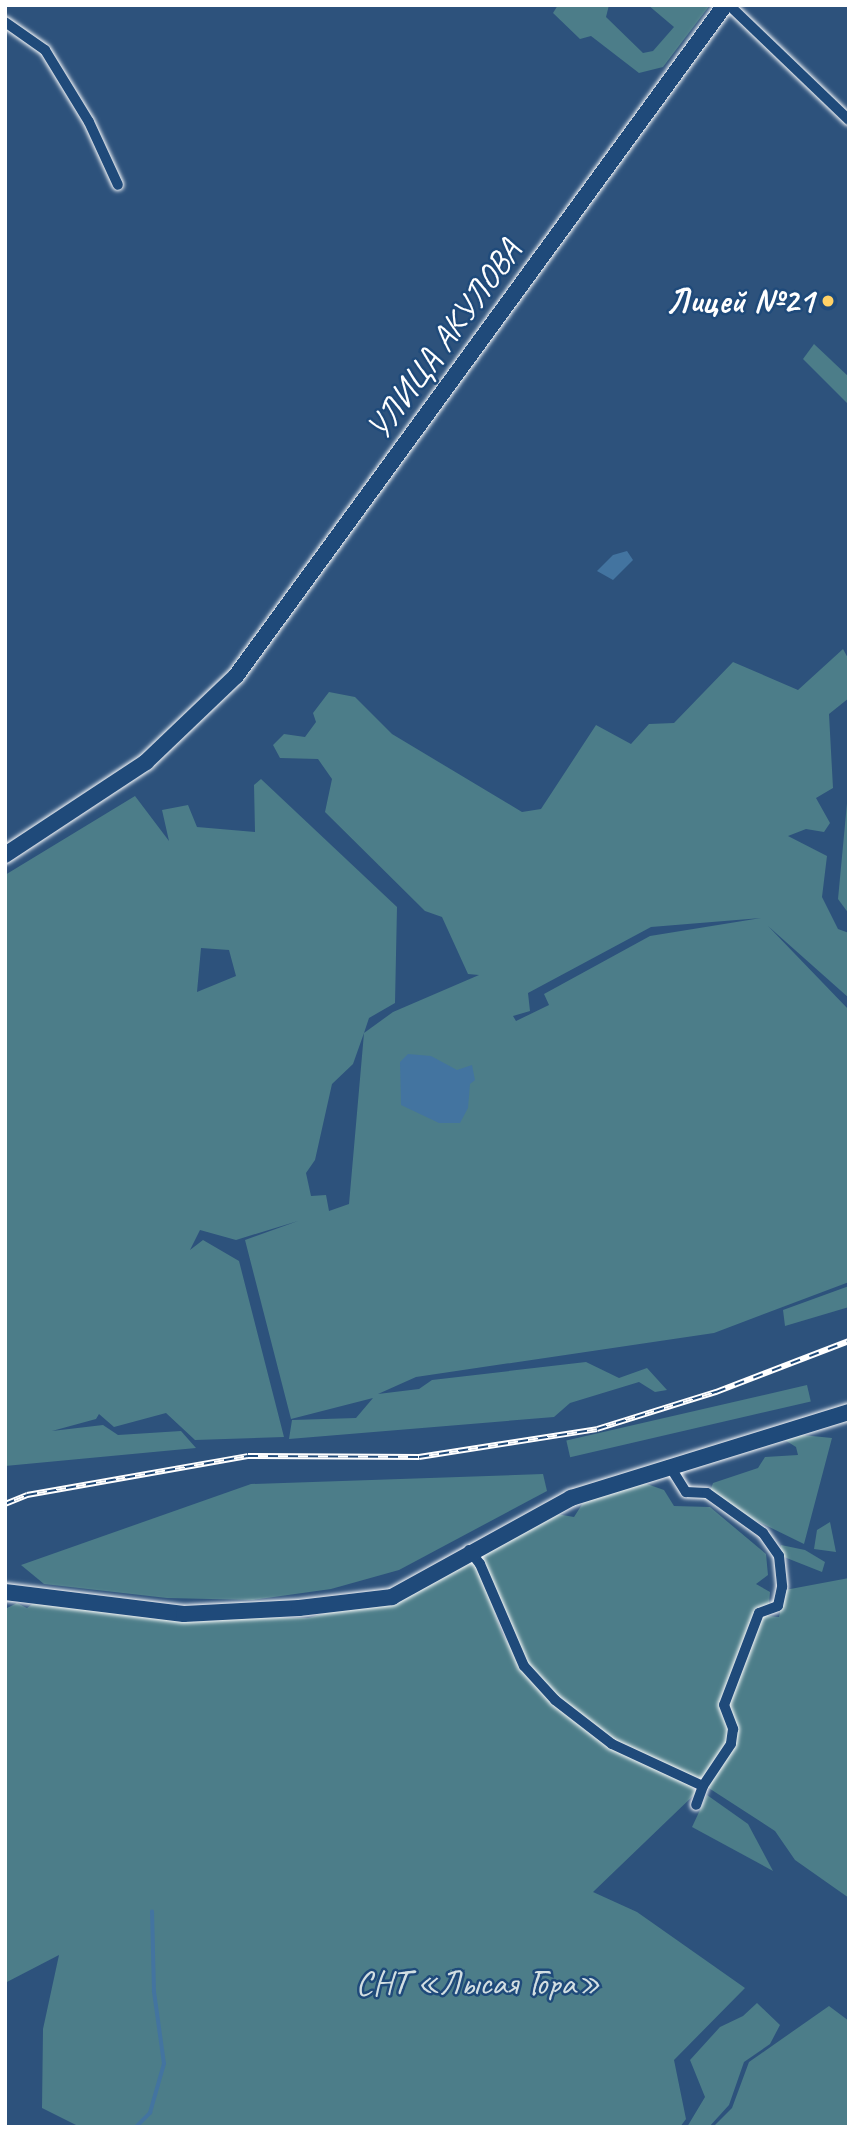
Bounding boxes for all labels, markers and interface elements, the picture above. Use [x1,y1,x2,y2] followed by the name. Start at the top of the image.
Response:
[358,232,530,448] street label: УЛИЦА АКУЛОВА
[666,280,814,322] place label: Лицей №21
[820,293,836,309] marker: Лицей №21
[357,1962,599,2004] park label: СНТ «Лысая Гора»

